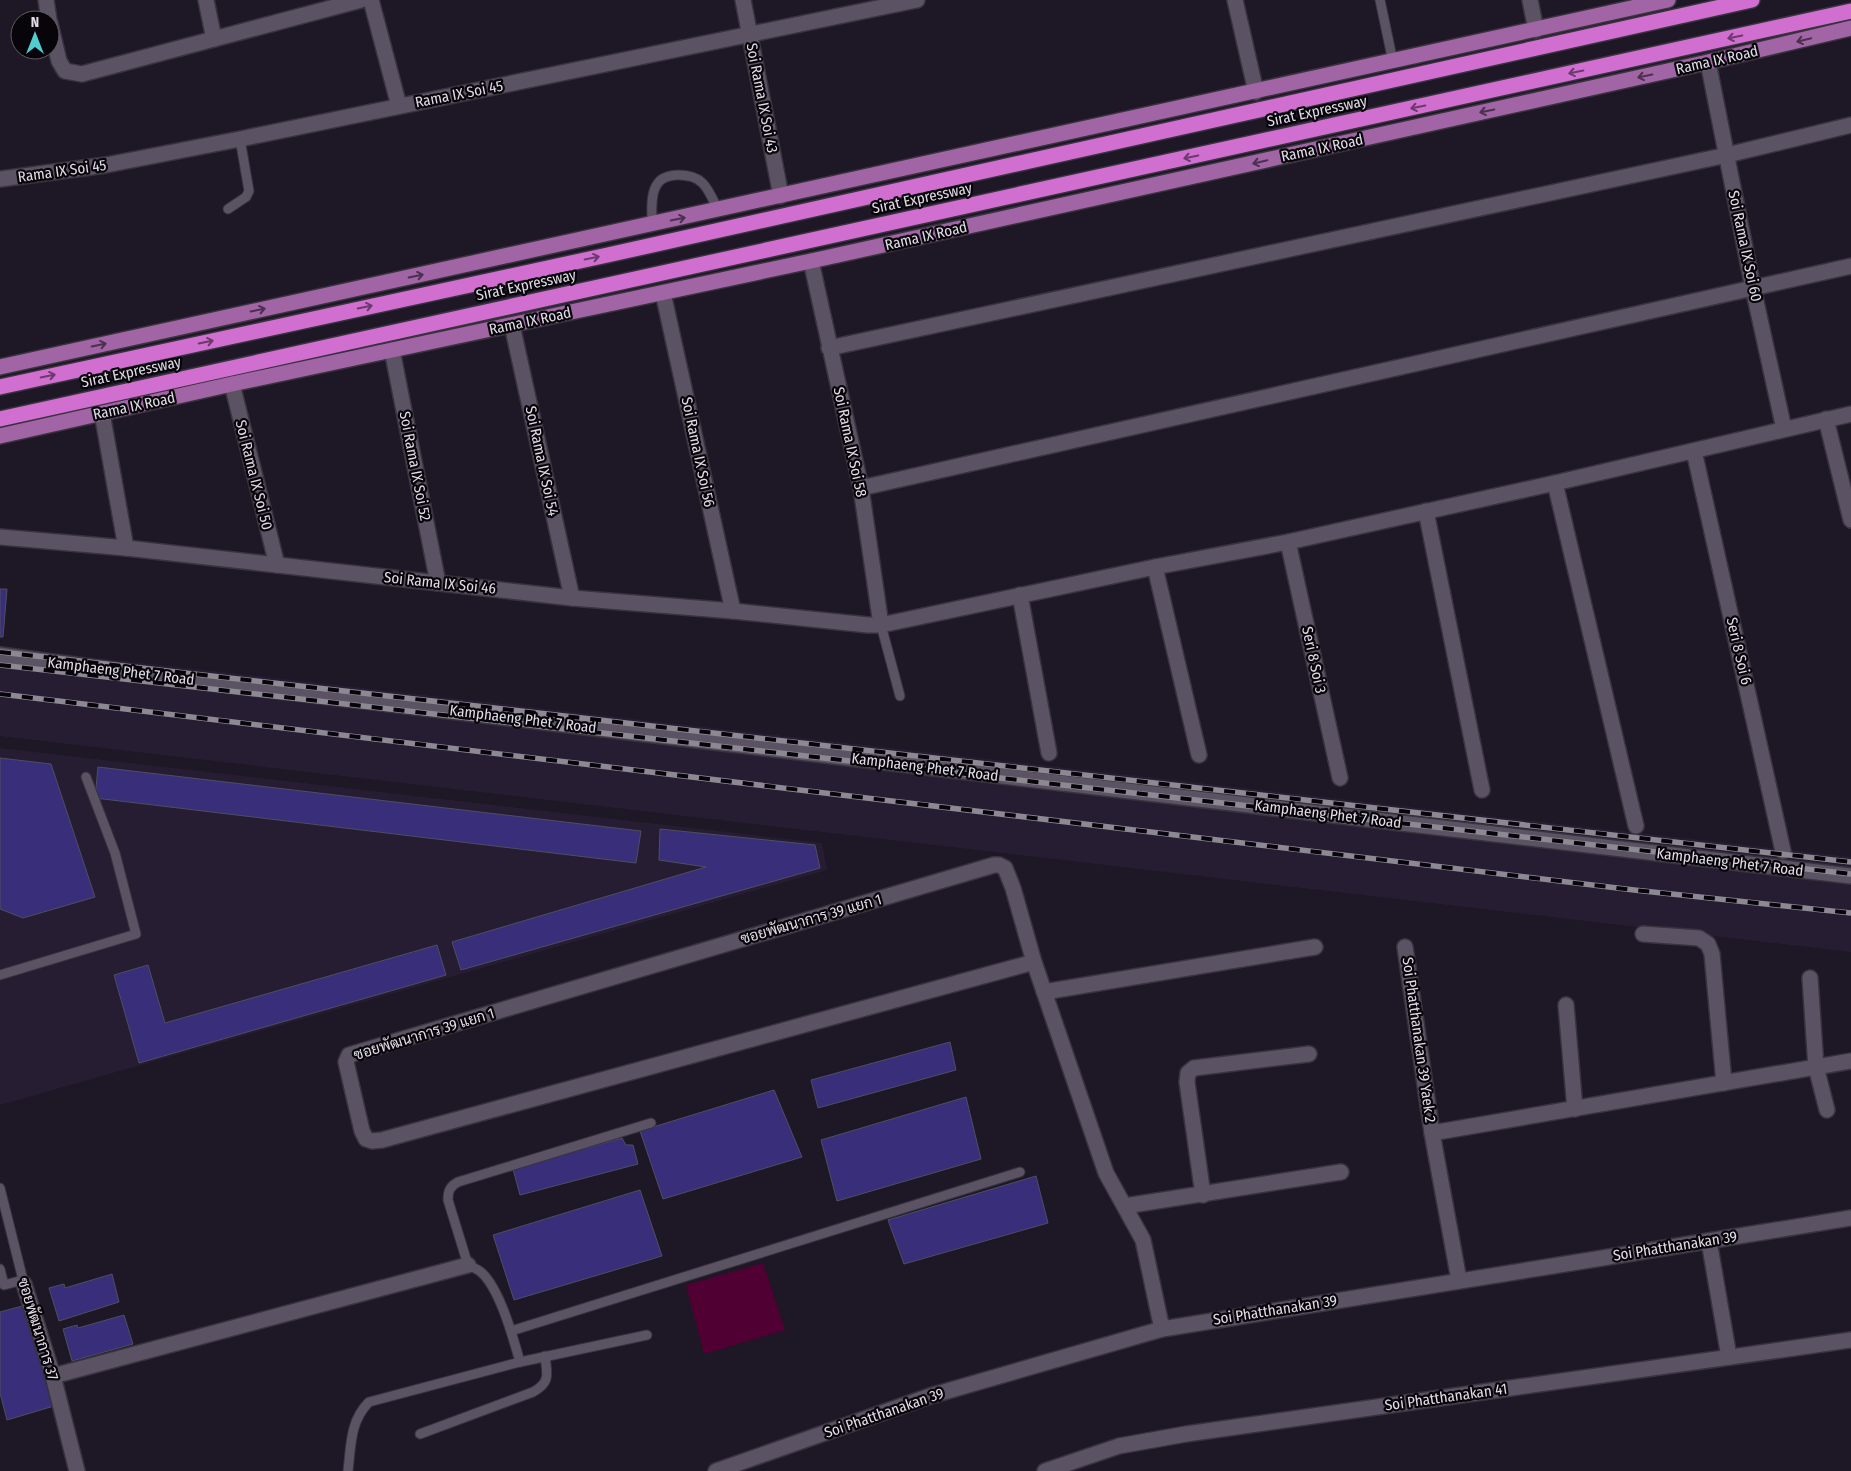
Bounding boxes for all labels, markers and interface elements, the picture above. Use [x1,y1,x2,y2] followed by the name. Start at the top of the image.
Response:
[10,10,60,60] north arrow
[31,14,39,31] text: N
[1727,33,1743,42] one-way arrow
[1796,36,1812,45] one-way arrow
[743,41,782,155] street label: Soi Rama IX Soi 43
[1674,42,1760,78] street label: Rama IX Road
[1569,68,1585,77] one-way arrow
[1638,72,1654,81] one-way arrow
[414,77,505,111] street label: Rama IX Soi 45
[1265,92,1369,130] street label: Sirat Expressway
[1410,103,1426,112] one-way arrow
[1479,107,1495,116] one-way arrow
[1279,131,1365,165] street label: Rama IX Road
[1183,153,1199,162] one-way arrow
[17,156,108,186] street label: Rama IX Soi 45
[1252,157,1268,167] one-way arrow
[870,179,974,217] street label: Sirat Expressway
[1724,189,1766,303] street label: Soi Rama IX Soi 60
[669,214,685,223] one-way arrow
[883,218,969,254] street label: Rama IX Road
[584,253,600,262] one-way arrow
[474,266,578,304] street label: Sirat Expressway
[408,271,424,280] one-way arrow
[357,302,373,311] one-way arrow
[487,304,573,338] street label: Rama IX Road
[249,305,265,315] one-way arrow
[198,337,214,346] one-way arrow
[90,340,106,349] one-way arrow
[79,353,183,391] street label: Sirat Expressway
[39,371,55,380] one-way arrow
[830,385,870,499] street label: Soi Rama IX Soi 58
[91,389,177,423] street label: Rama IX Road
[678,395,718,509] street label: Soi Rama IX Soi 56
[522,404,562,518] street label: Soi Rama IX Soi 54
[396,410,435,523] street label: Soi Rama IX Soi 52
[232,418,276,532] street label: Soi Rama IX Soi 50
[383,568,497,598] street label: Soi Rama IX Soi 46
[1723,616,1755,686] street label: Seri 8 Soi 6
[1298,625,1330,695] street label: Seri 8 Soi 3
[47,653,195,689] street label: Kamphaeng Phet 7 Road
[449,701,597,737] street label: Kamphaeng Phet 7 Road
[851,749,999,785] street label: Kamphaeng Phet 7 Road
[1254,796,1402,832] street label: Kamphaeng Phet 7 Road
[1656,844,1804,880] street label: Kamphaeng Phet 7 Road
[738,890,884,948] street label: ซอยพัฒนาการ 39 แยก 1
[1398,956,1440,1124] street label: Soi Phatthanakan 39 Yaek 2
[351,1004,497,1064] street label: ซอยพัฒนาการ 39 แยก 1
[1612,1227,1738,1265] street label: Soi Phatthanakan 39
[14,1276,62,1382] street label: ซอยพัฒนาการ 37
[1212,1291,1338,1329] street label: Soi Phatthanakan 39
[1384,1379,1508,1415] street label: Soi Phatthanakan 41
[822,1384,946,1442] street label: Soi Phatthanakan 39

